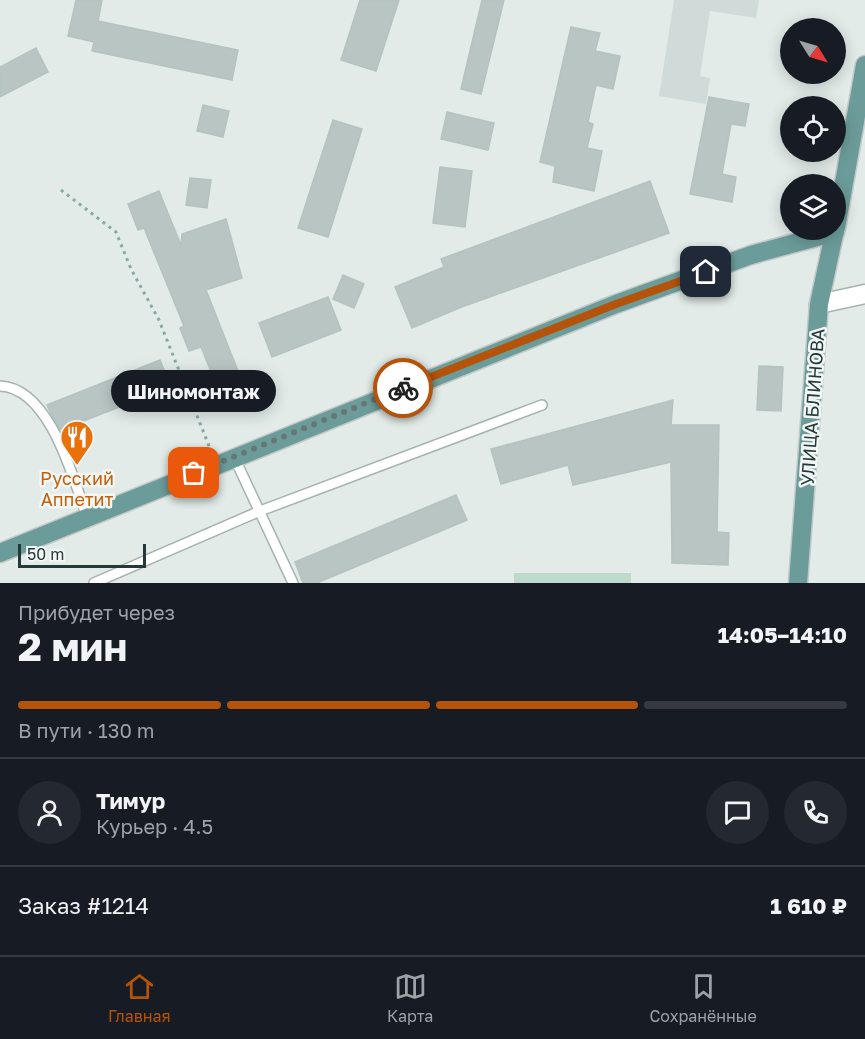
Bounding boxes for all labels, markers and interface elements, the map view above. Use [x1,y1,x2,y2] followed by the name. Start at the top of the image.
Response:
[780,18,846,84] north arrow
[780,18,846,240] map controls
[780,96,846,162] button: locate
[780,174,846,240] button: layers
[680,246,731,297] pin
[689,255,722,288] icon: home
[796,328,828,486] street label: УЛИЦА БЛИНОВА
[373,358,433,418] courier
[112,371,276,413] callout: Шиномонтаж
[387,372,420,405] icon: bike
[127,379,260,403] text: Шиномонтаж
[59,419,95,466] restaurant icon: Русский Аппетит
[168,447,219,498] pin
[177,456,210,489] icon: bag
[40,467,114,510] place label: Русский Аппетит
[18,541,146,568] scale bar
[27,544,64,564] text: 50 m
[18,600,175,624] text: Прибудет через
[718,621,847,648] text: 14:05–14:10
[18,623,127,670] text: 2 мин
[18,718,155,742] text: В пути · 130 m
[18,781,81,844] button: person
[706,781,769,844] button: chat
[784,781,847,844] button: phone
[96,787,165,814] text: Тимур
[96,814,213,838] text: Курьер · 4.5
[18,892,149,919] text: Заказ #1214
[770,892,847,919] text: 1 610 ₽
[108,970,171,1026] tab: Главная
[387,970,433,1026] tab: Карта
[649,970,757,1026] tab: Сохранённые

